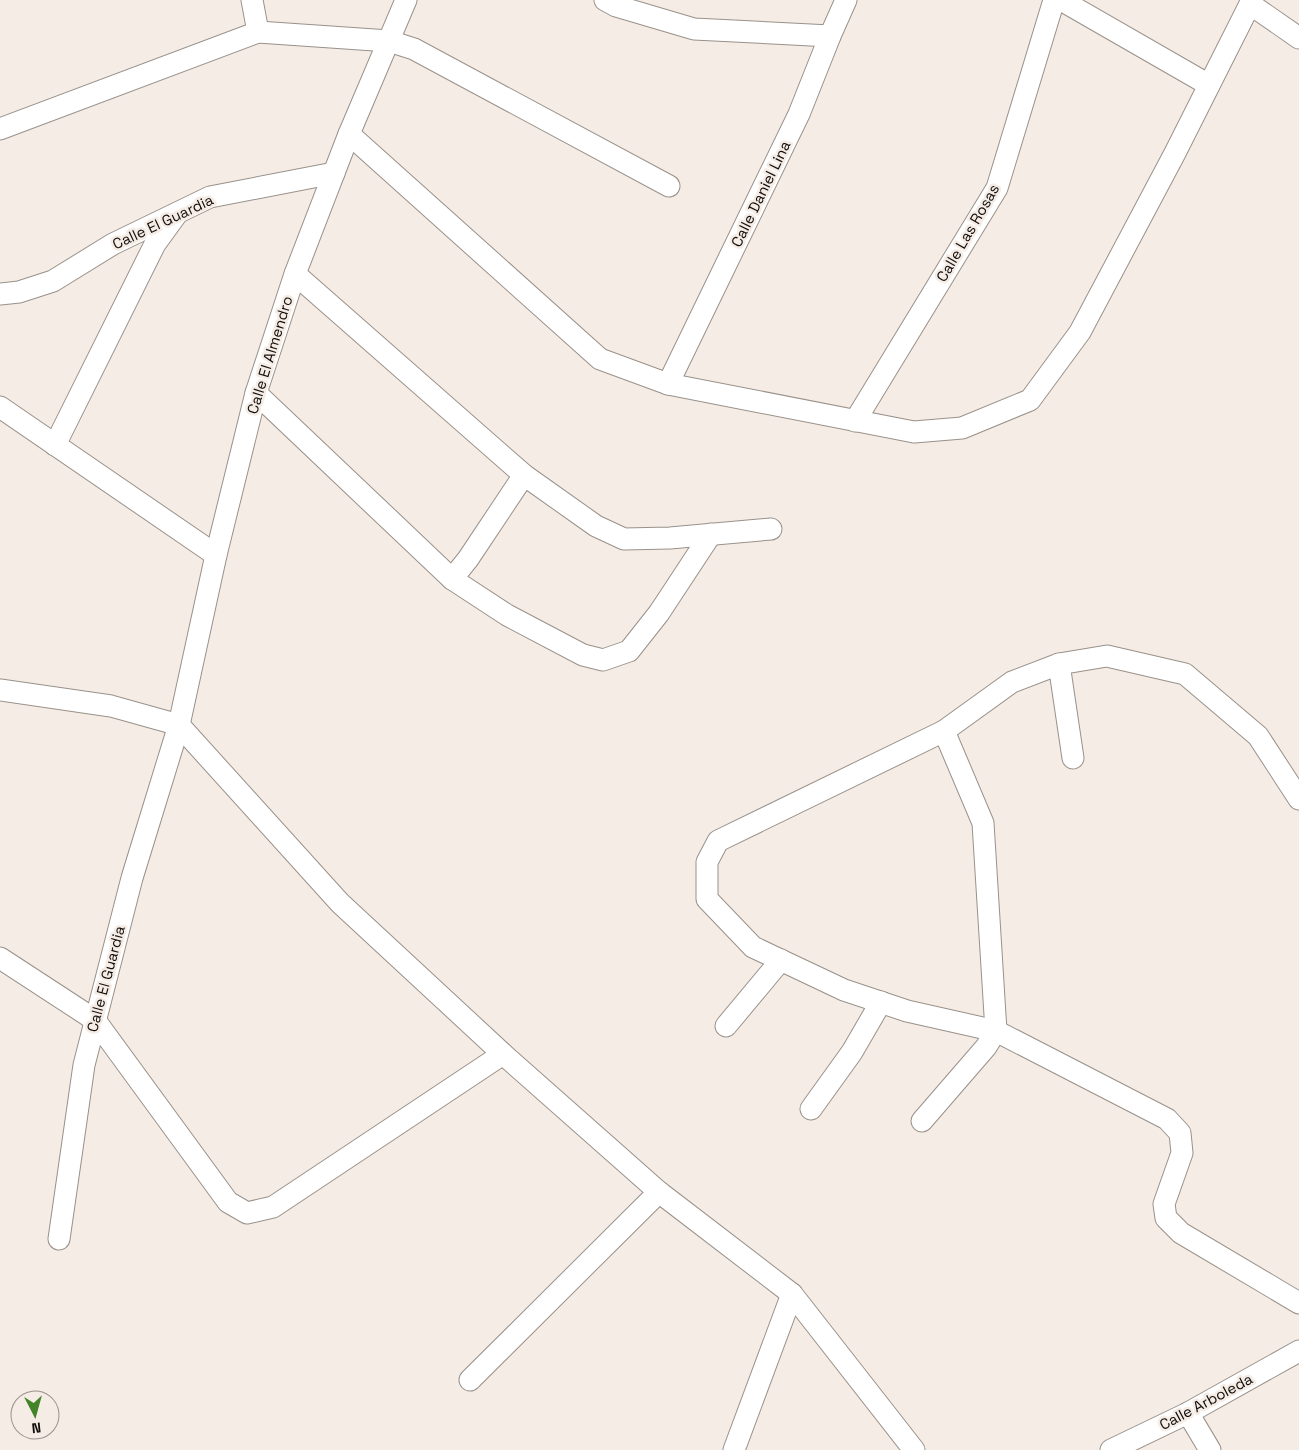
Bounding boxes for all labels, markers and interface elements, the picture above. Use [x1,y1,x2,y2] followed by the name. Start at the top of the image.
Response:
[727,137,795,250] street label: Calle Daniel Lina
[932,180,1003,285] street label: Calle Las Rosas
[109,190,217,253] street label: Calle El Guardia
[243,293,297,416] street label: Calle El Almendro
[82,923,129,1034] street label: Calle El Guardia
[1156,1369,1256,1434] street label: Calle Arboleda
[10,1390,60,1440] north arrow
[31,1418,42,1437] text: N

